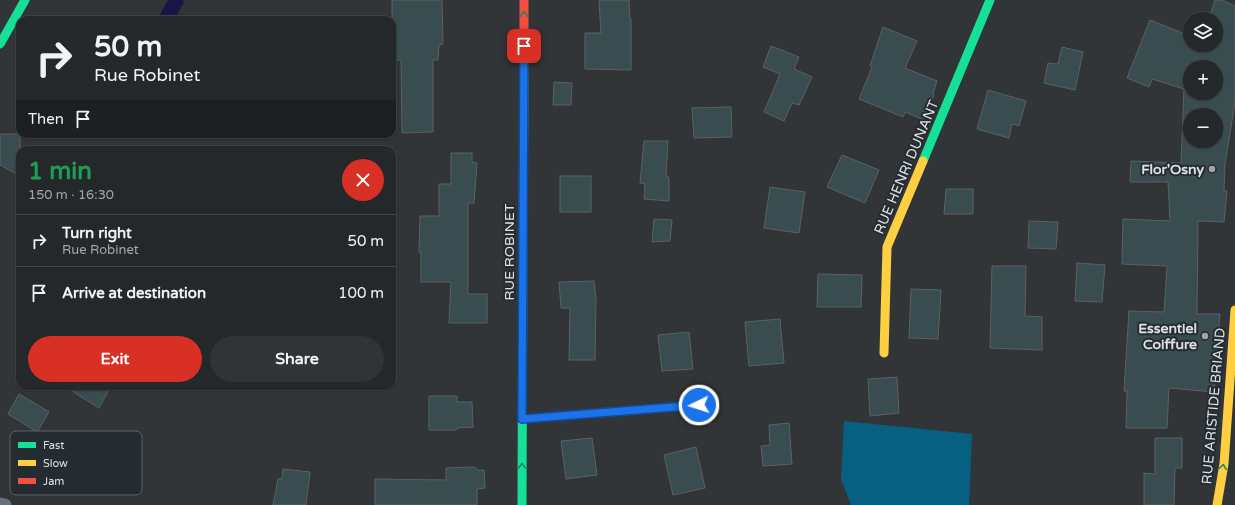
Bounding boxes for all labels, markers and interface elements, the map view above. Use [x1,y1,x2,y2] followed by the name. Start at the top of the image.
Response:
[520,11,528,17] one-way arrow
[1183,12,1223,148] map controls
[1183,12,1223,52] button: layers
[507,29,541,63] pin
[94,30,162,64] text: 50 m
[28,32,80,84] icon: right
[513,35,535,57] icon: arrive
[1183,60,1223,100] button: +
[94,64,200,86] text: Rue Robinet
[870,97,943,237] street label: RUE HENRI DUNANT
[72,108,94,130] icon: arrive
[1183,108,1223,148] button: −
[28,110,64,128] text: Then
[28,157,92,186] text: 1 min
[342,159,384,201] button: close
[1141,161,1204,178] place label: Flor'Osny
[1207,164,1217,174] marker: Flor'Osny
[28,187,114,203] text: 150 m · 16:30
[501,203,518,300] street label: RUE ROBINET
[62,224,132,242] text: Turn right
[28,230,50,252] icon: right
[347,232,384,250] text: 50 m
[62,242,139,258] text: Rue Robinet
[28,282,50,304] icon: arrive
[62,284,206,302] text: Arrive at destination
[338,284,384,302] text: 100 m
[1138,320,1197,353] place label: Essentiel Coiffure
[1198,327,1229,485] street label: RUE ARISTIDE BRIAND
[1200,331,1210,341] marker: Essentiel Coiffure
[28,336,202,382] button: Exit
[210,336,384,382] button: Share
[678,384,720,426] position arrow
[10,431,142,495] legend
[43,439,64,452] text: Fast
[43,457,68,470] text: Slow
[518,463,526,469] one-way arrow
[1218,464,1227,470] one-way arrow
[43,475,64,488] text: Jam

